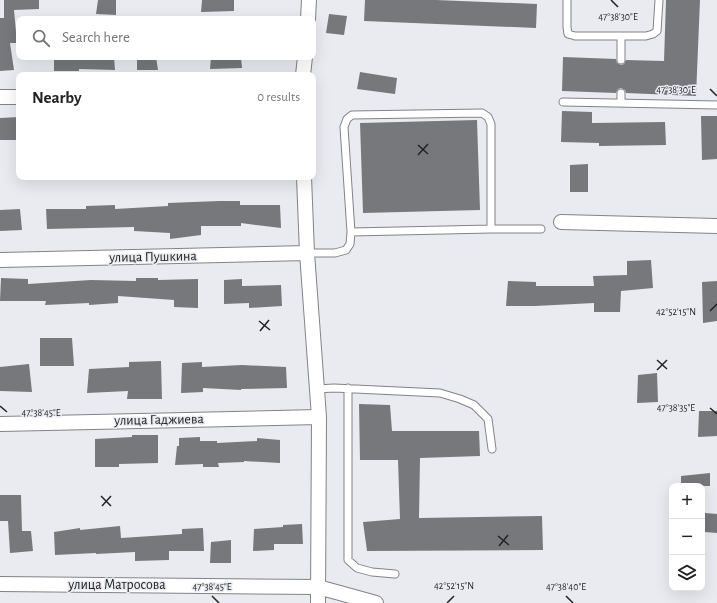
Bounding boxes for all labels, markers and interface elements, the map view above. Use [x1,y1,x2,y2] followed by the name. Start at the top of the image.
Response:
[598,12,638,22] text: 47°38'30"E
[16,16,316,60] search box
[30,27,52,49] icon: search
[62,30,130,45] text: Search here
[656,85,696,95] text: 47°38'30"E
[32,89,82,106] text: Nearby
[257,91,300,104] text: 0 results
[108,249,198,265] street label: улица Пушкина
[656,307,696,317] text: 42°52'15"N
[657,403,695,413] text: 47°38'35"E
[21,408,61,418] text: 47°38'45"E
[113,412,205,428] street label: улица Гаджиева
[669,483,705,591] map controls
[669,483,705,519] button: +
[669,519,705,555] button: −
[669,555,705,591] button: layers
[67,578,166,592] street label: улица Матросова
[434,581,474,591] text: 42°52'15"N
[192,582,232,592] text: 47°38'45"E
[546,582,586,592] text: 47°38'40"E

